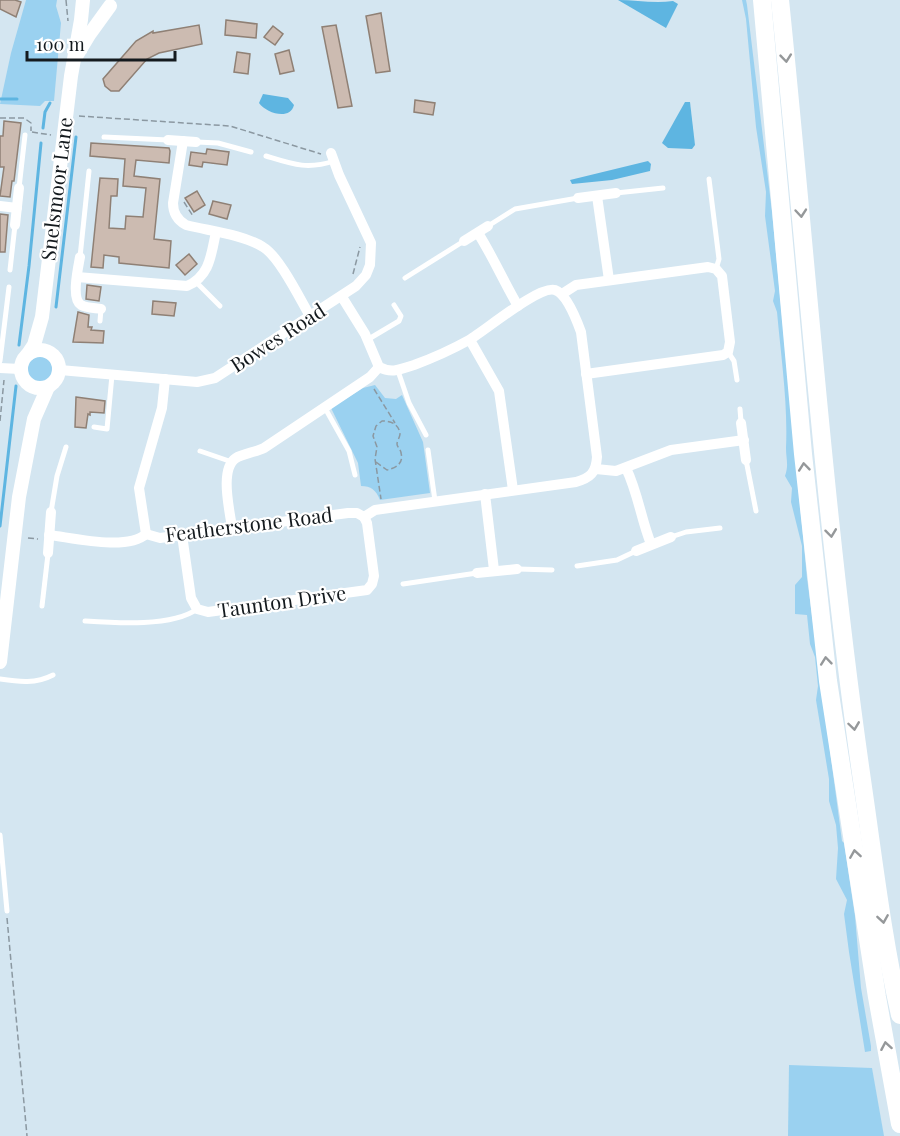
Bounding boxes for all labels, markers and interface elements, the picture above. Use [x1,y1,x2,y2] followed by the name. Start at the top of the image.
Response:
[27,24,176,62] scale bar
[36,32,85,56] text: 100 m
[779,54,792,63] one-way arrow
[33,115,78,262] street label: Snelsmoor Lane
[794,209,807,218] one-way arrow
[225,296,330,377] street label: Bowes Road
[799,462,811,471] one-way arrow
[164,500,334,547] street label: Featherstone Road
[824,528,836,538] one-way arrow
[216,578,348,623] street label: Taunton Drive
[820,656,833,665] one-way arrow
[848,722,860,731] one-way arrow
[849,849,861,858] one-way arrow
[876,915,888,924] one-way arrow
[880,1041,893,1051] one-way arrow

